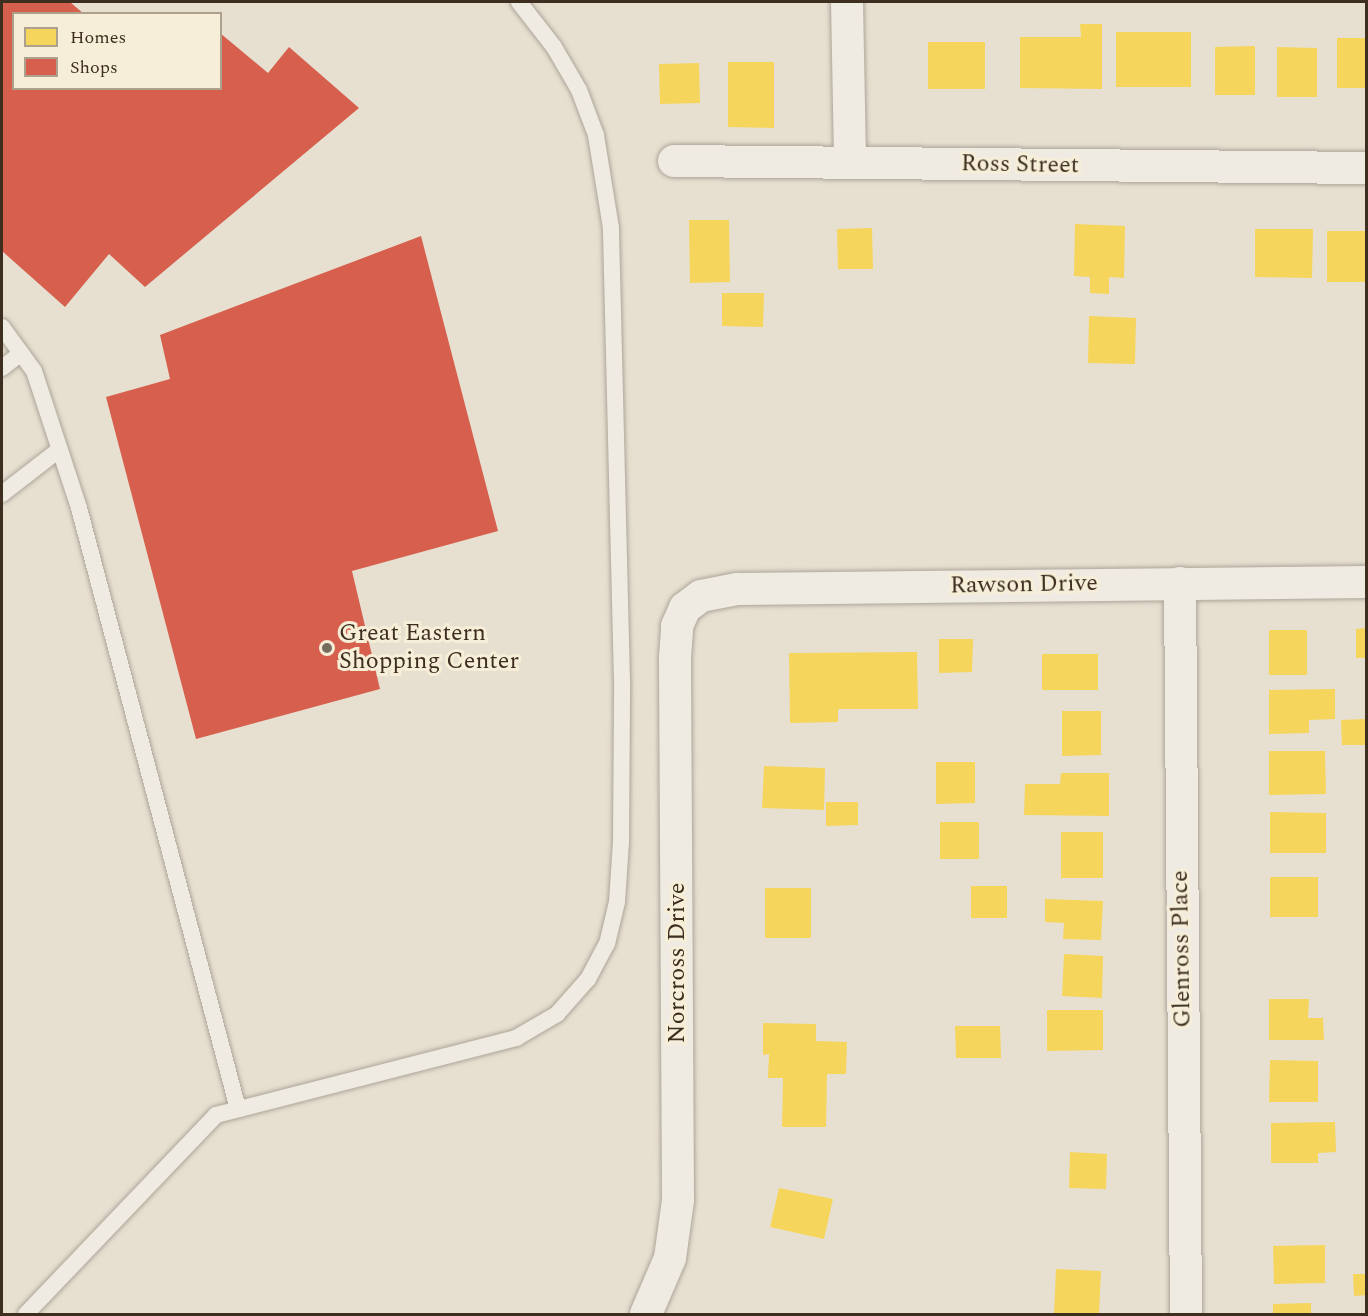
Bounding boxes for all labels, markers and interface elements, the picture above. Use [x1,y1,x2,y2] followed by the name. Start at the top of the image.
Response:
[12,12,222,90] legend
[70,24,126,51] text: Homes
[70,54,118,81] text: Shops
[961,150,1079,180] street label: Ross Street
[950,569,1098,601] street label: Rawson Drive
[339,620,519,676] place label: Great Eastern Shopping Center
[320,641,334,655] marker: Great Eastern Shopping Center
[1166,870,1198,1028] street label: Glenross Place
[664,883,692,1043] street label: Norcross Drive

